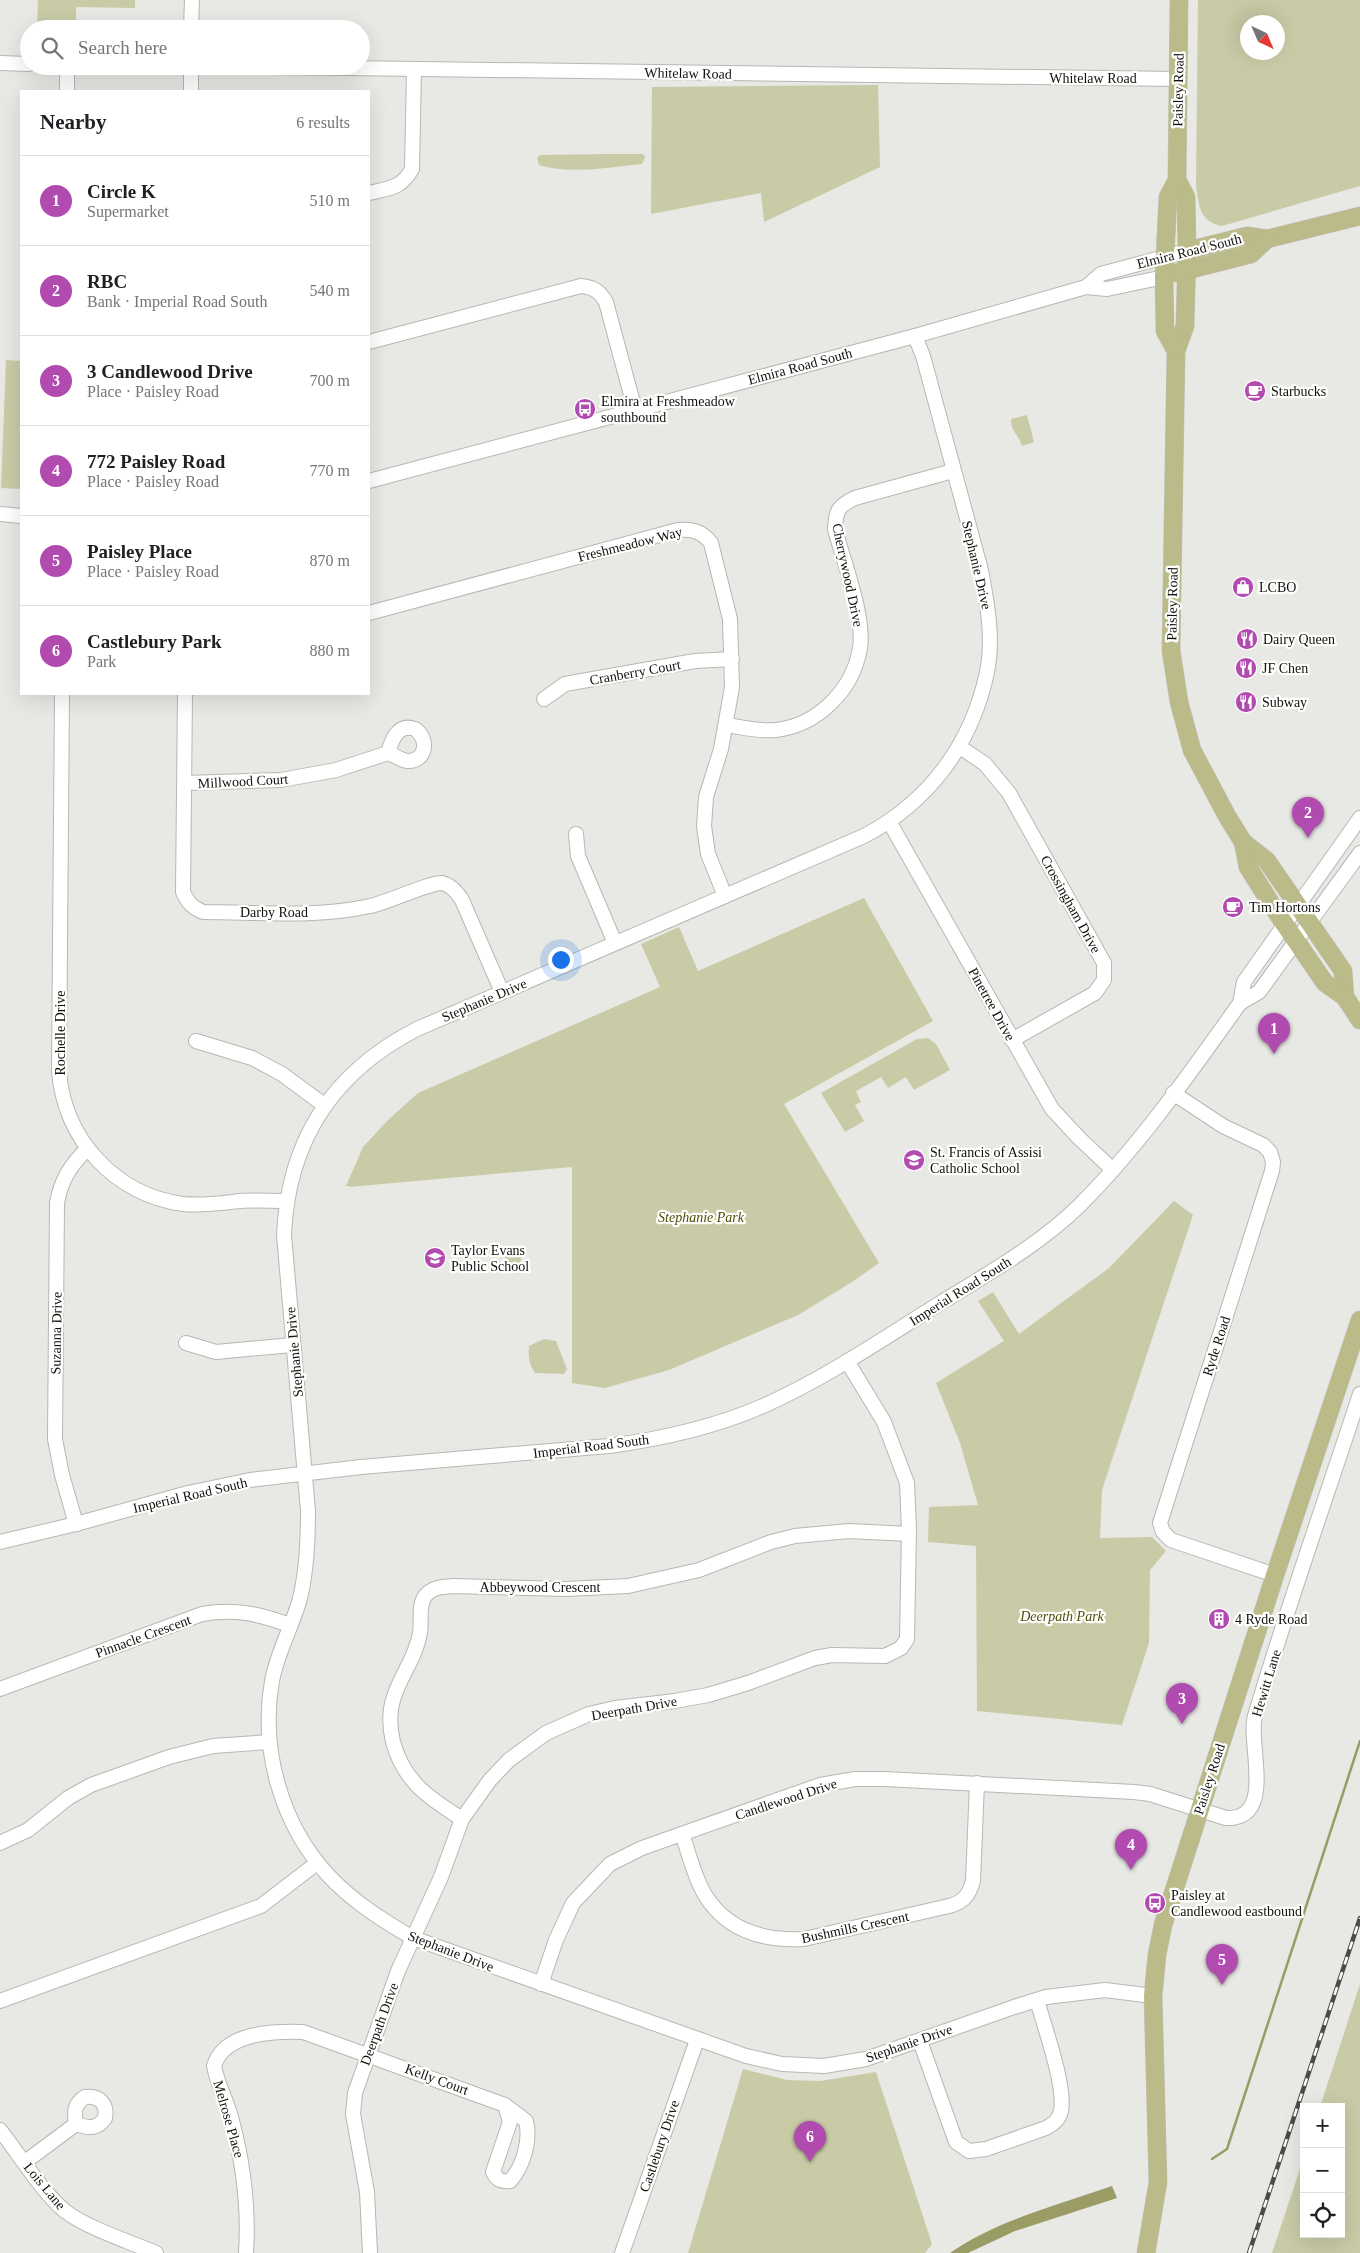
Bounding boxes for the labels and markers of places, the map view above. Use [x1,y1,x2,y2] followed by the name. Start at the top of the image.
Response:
[1243,379,1267,403] cafe icon: Starbucks
[1271,384,1326,399] place label: Starbucks
[601,394,736,425] place label: Elmira at Freshmeadow southbound
[573,397,597,421] bus stop icon: Elmira at Freshmeadow southbound
[1231,575,1255,599] shop icon: LCBO
[1259,580,1296,595] place label: LCBO
[1235,627,1259,651] restaurant icon: Dairy Queen
[1263,632,1335,647] place label: Dairy Queen
[1234,656,1258,680] restaurant icon: JF Chen
[1262,661,1308,676] place label: JF Chen
[1234,690,1258,714] restaurant icon: Subway
[1262,695,1307,710] place label: Subway
[1292,797,1324,838] pin: 2
[1221,895,1245,919] cafe icon: Tim Hortons
[1249,900,1320,915] place label: Tim Hortons
[1258,1013,1290,1054] pin: 1
[930,1145,1042,1176] place label: St. Francis of Assisi Catholic School
[902,1148,926,1172] school or university icon: St. Francis of Assisi Catholic School
[451,1243,529,1274] place label: Taylor Evans Public School
[423,1246,447,1270] school or university icon: Taylor Evans Public School
[1207,1607,1231,1631] building icon: 4 Ryde Road
[1235,1612,1308,1627] place label: 4 Ryde Road
[1166,1683,1198,1724] pin: 3
[1115,1829,1147,1870] pin: 4
[1171,1888,1302,1919] place label: Paisley at Candlewood eastbound
[1143,1891,1167,1915] bus stop icon: Paisley at Candlewood eastbound
[1206,1944,1238,1985] pin: 5
[794,2121,826,2162] pin: 6

